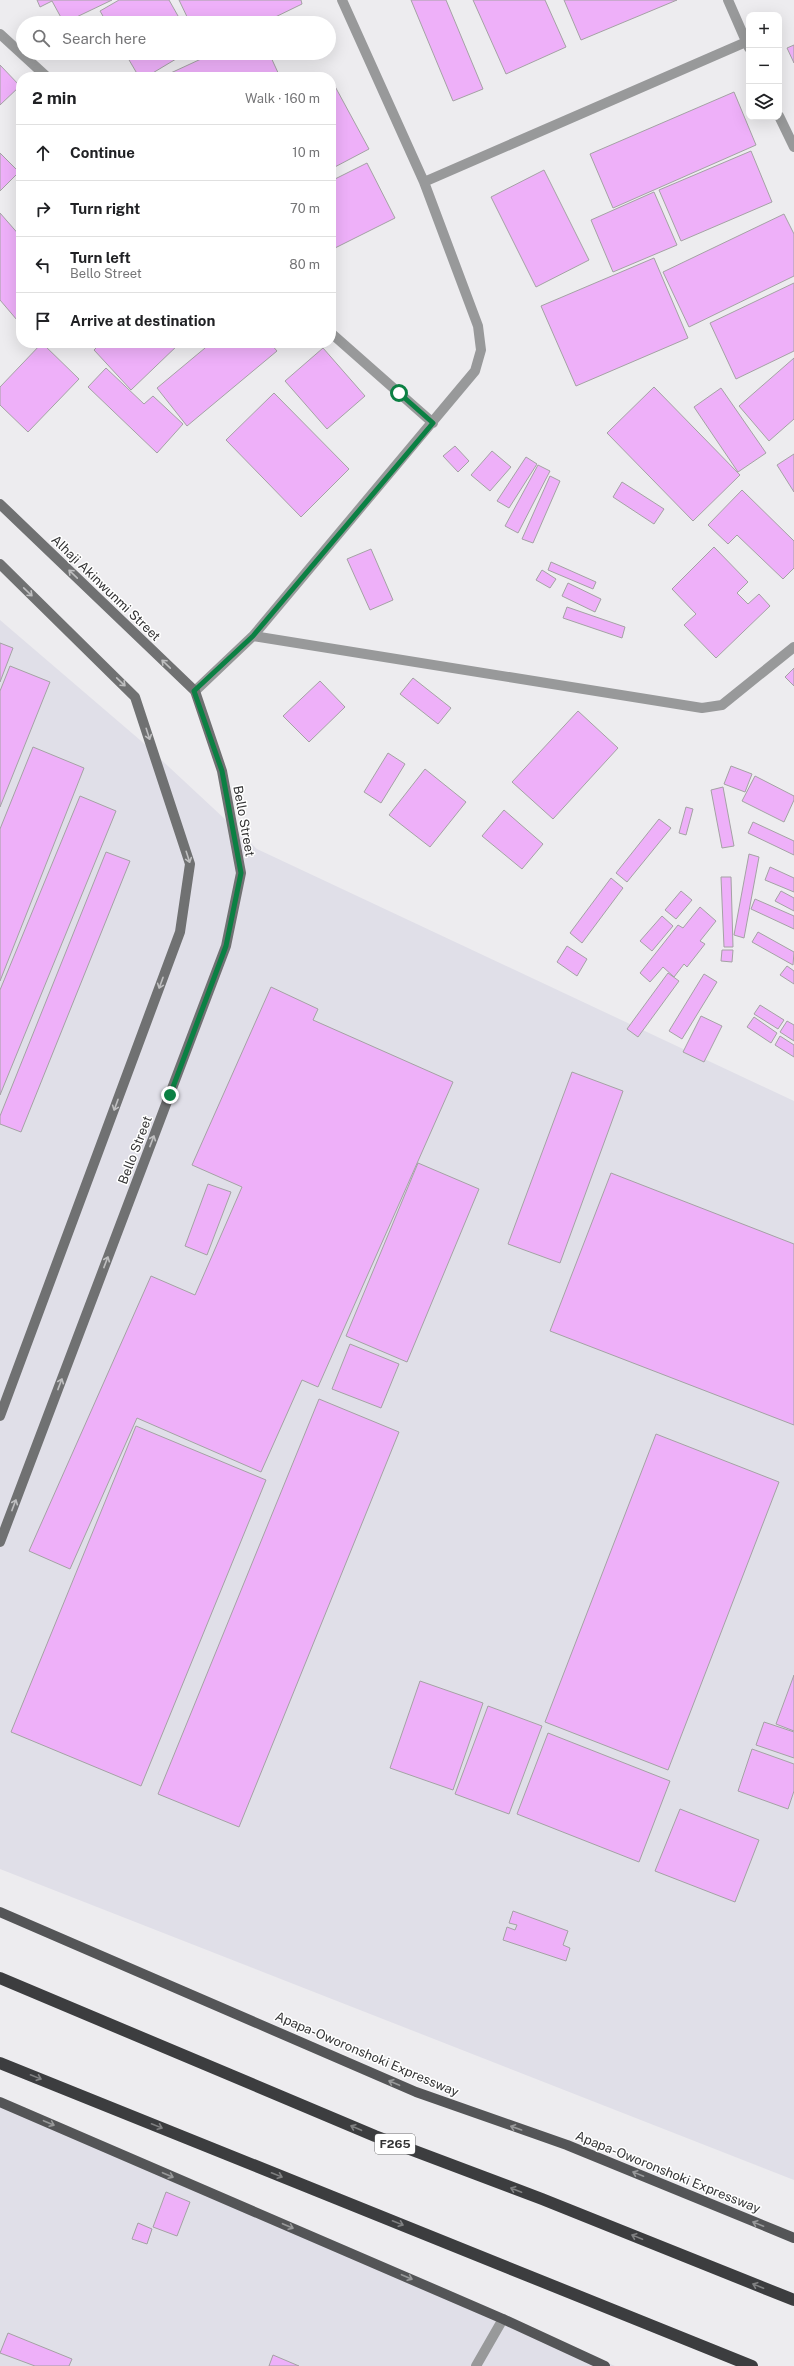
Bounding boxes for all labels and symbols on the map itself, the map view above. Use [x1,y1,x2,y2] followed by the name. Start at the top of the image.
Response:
[390,384,408,402] route start
[48,532,164,644] street label: Alhaji Akinwunmi Street
[68,569,78,579] one-way arrow
[23,587,33,596] one-way arrow
[161,659,171,669] one-way arrow
[116,678,126,687] one-way arrow
[144,727,152,739] one-way arrow
[230,784,258,858] street label: Bello Street
[185,851,192,864] one-way arrow
[157,977,165,989] one-way arrow
[161,1086,179,1104] route end
[112,1098,119,1111] one-way arrow
[115,1114,155,1186] street label: Bello Street
[149,1135,157,1147] one-way arrow
[103,1257,111,1269] one-way arrow
[57,1377,64,1390] one-way arrow
[10,1500,18,1512] one-way arrow
[273,2008,461,2100] street label: Apapa-Oworonshoki Expressway
[30,2074,42,2082] one-way arrow
[389,2079,401,2086] one-way arrow
[42,2120,54,2128] one-way arrow
[150,2123,162,2130] one-way arrow
[511,2123,523,2131] one-way arrow
[350,2124,362,2131] one-way arrow
[573,2128,763,2216] street label: Apapa-Oworonshoki Expressway
[375,2134,415,2154] road number: F265
[632,2170,644,2178] one-way arrow
[162,2171,174,2179] one-way arrow
[271,2171,283,2179] one-way arrow
[511,2185,523,2193] one-way arrow
[752,2219,764,2227] one-way arrow
[391,2220,403,2228] one-way arrow
[281,2223,293,2230] one-way arrow
[632,2233,644,2241] one-way arrow
[400,2274,412,2282] one-way arrow
[752,2281,764,2289] one-way arrow

